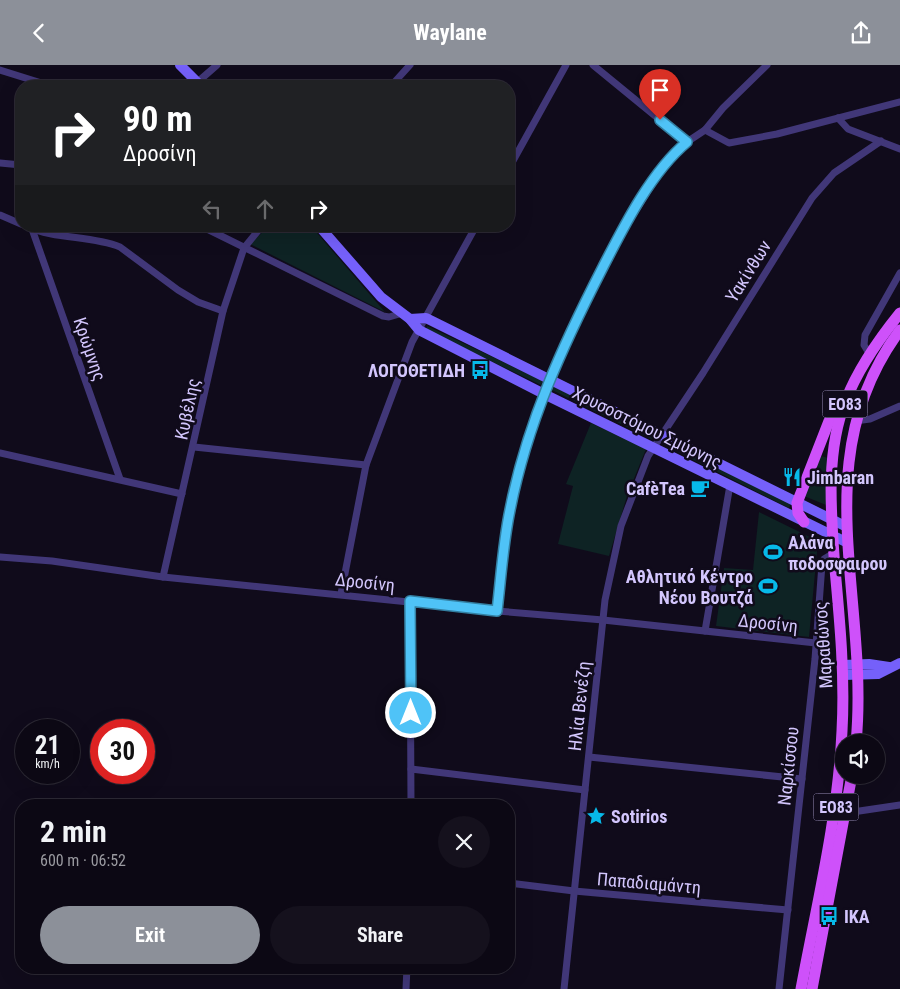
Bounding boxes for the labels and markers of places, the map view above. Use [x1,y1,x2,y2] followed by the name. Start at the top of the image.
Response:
[639,69,681,120] pin
[469,359,491,381] bus stop icon: ΛΟΓΟΘΕΤΙΔΗ
[368,360,465,381] place label: ΛΟΓΟΘΕΤΙΔΗ
[781,466,803,488] restaurant icon: Jimbaran
[807,467,874,488] place label: Jimbaran
[689,477,711,499] cafe icon: CafèTea
[626,478,685,499] place label: CafèTea
[788,532,887,574] place label: Αλάνα ποδοσφαιρου
[762,541,784,563] sports icon: Αλάνα ποδοσφαιρου
[626,566,753,608] place label: Αθλητικό Κέντρο Νέου Βουτζά
[757,575,779,597] sports icon: Αθλητικό Κέντρο Νέου Βουτζά
[585,805,607,827] place icon: Sotirios
[611,806,667,827] place label: Sotirios
[818,905,840,927] bus stop icon: ΙΚΑ
[844,906,870,927] place label: ΙΚΑ

